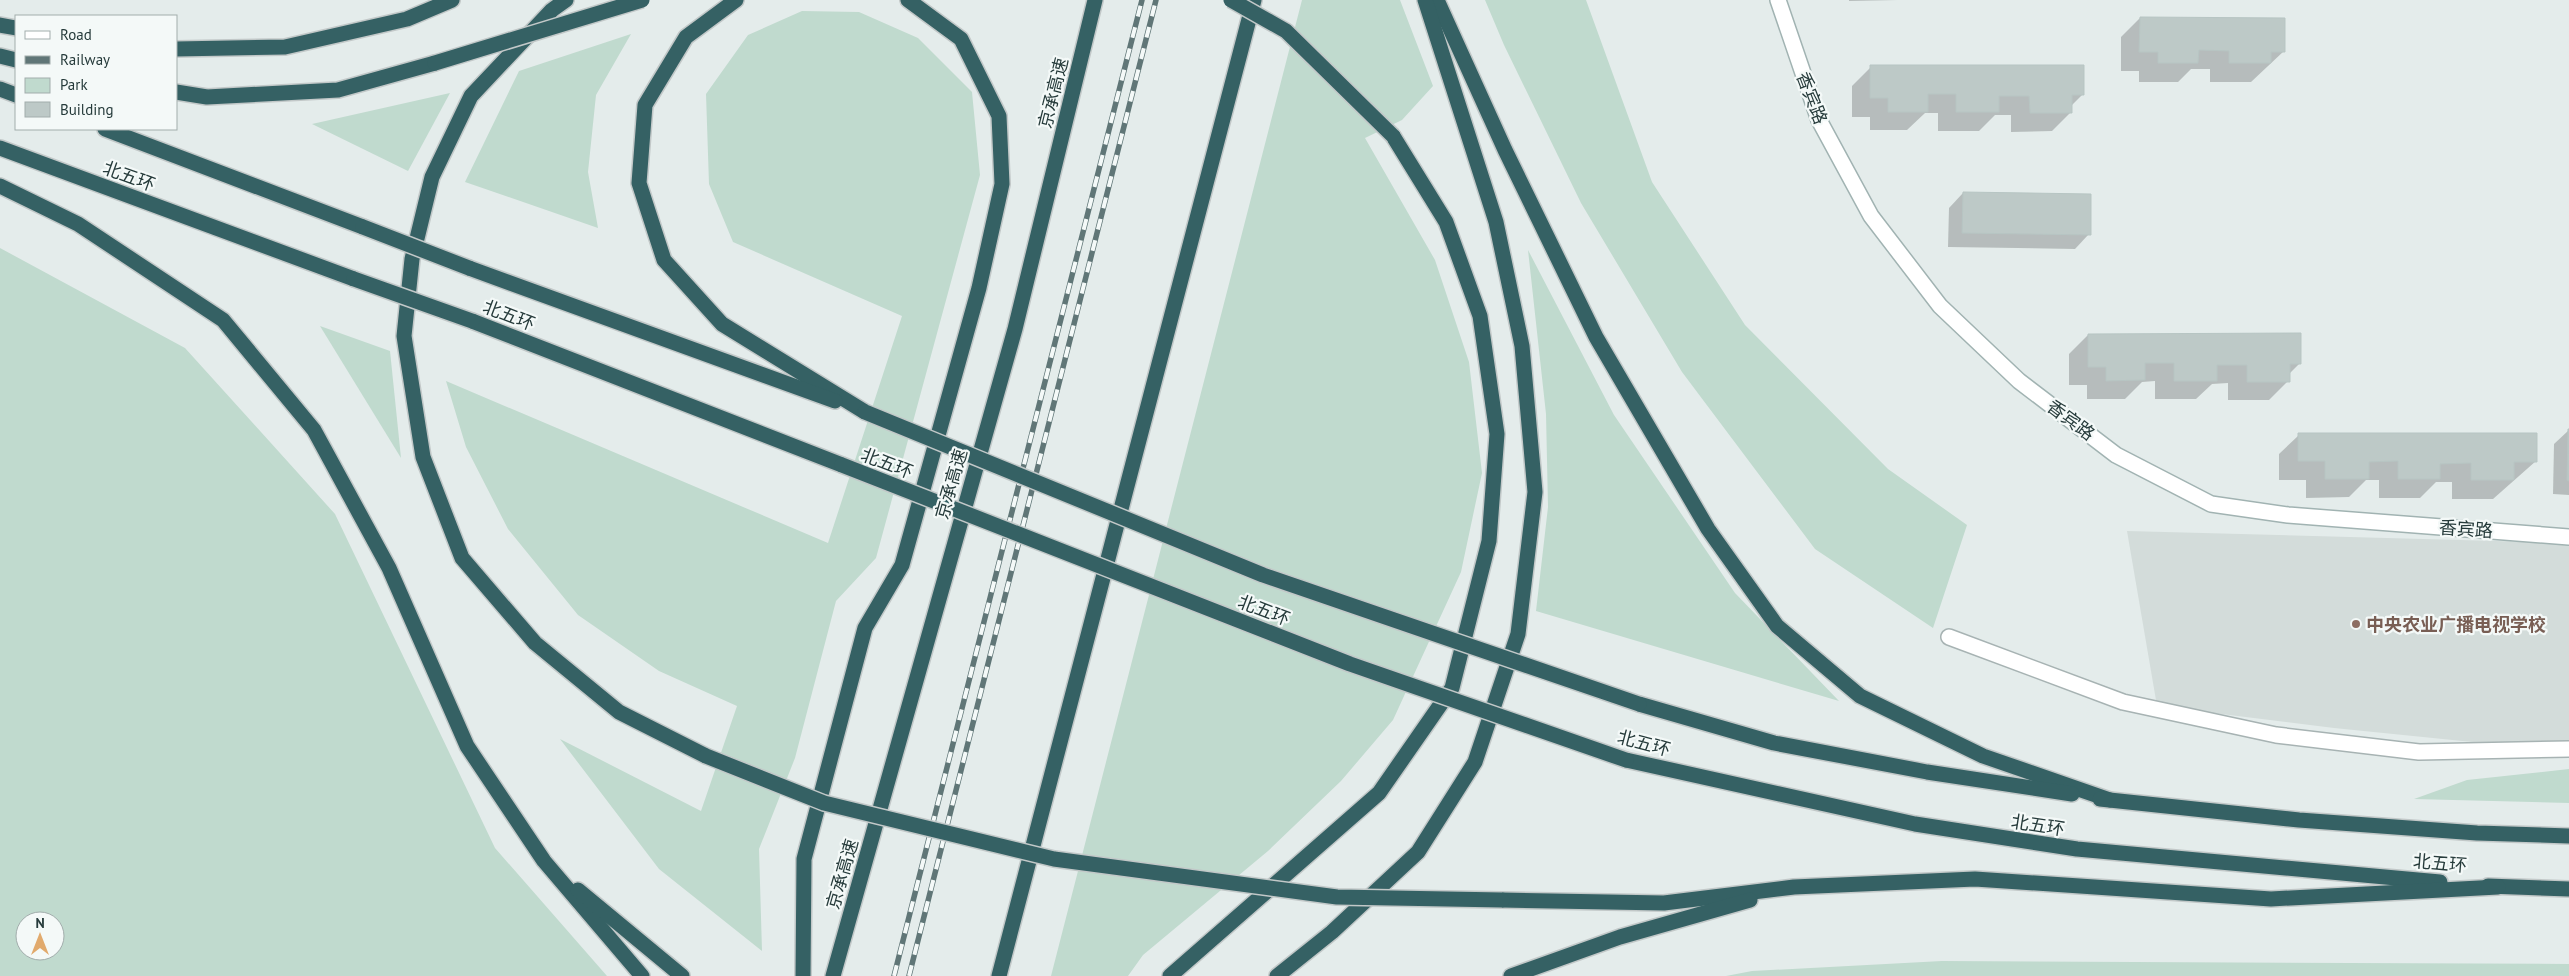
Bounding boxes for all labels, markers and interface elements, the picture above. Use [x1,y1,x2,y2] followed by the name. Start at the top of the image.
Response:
[15,15,178,130] legend
[60,25,92,44] text: Road
[60,50,110,69] text: Railway
[1033,55,1073,131] street label: 京承高速
[1792,69,1832,127] street label: 香宾路
[60,75,88,94] text: Park
[60,100,114,119] text: Building
[100,156,158,196] street label: 北五环
[480,295,538,335] street label: 北五环
[2043,395,2099,445] street label: 香宾路
[858,443,916,483] street label: 北五环
[930,446,972,522] street label: 京承高速
[2438,516,2494,542] street label: 香宾路
[1235,590,1293,630] street label: 北五环
[2366,613,2546,636] place label: 中央农业广播电视学校
[2350,618,2362,630] marker: 中央农业广播电视学校
[1615,725,1673,761] street label: 北五环
[2010,809,2066,841] street label: 北五环
[821,836,863,912] street label: 京承高速
[2412,849,2468,877] street label: 北五环
[15,911,65,961] north arrow
[35,914,45,932] text: N

